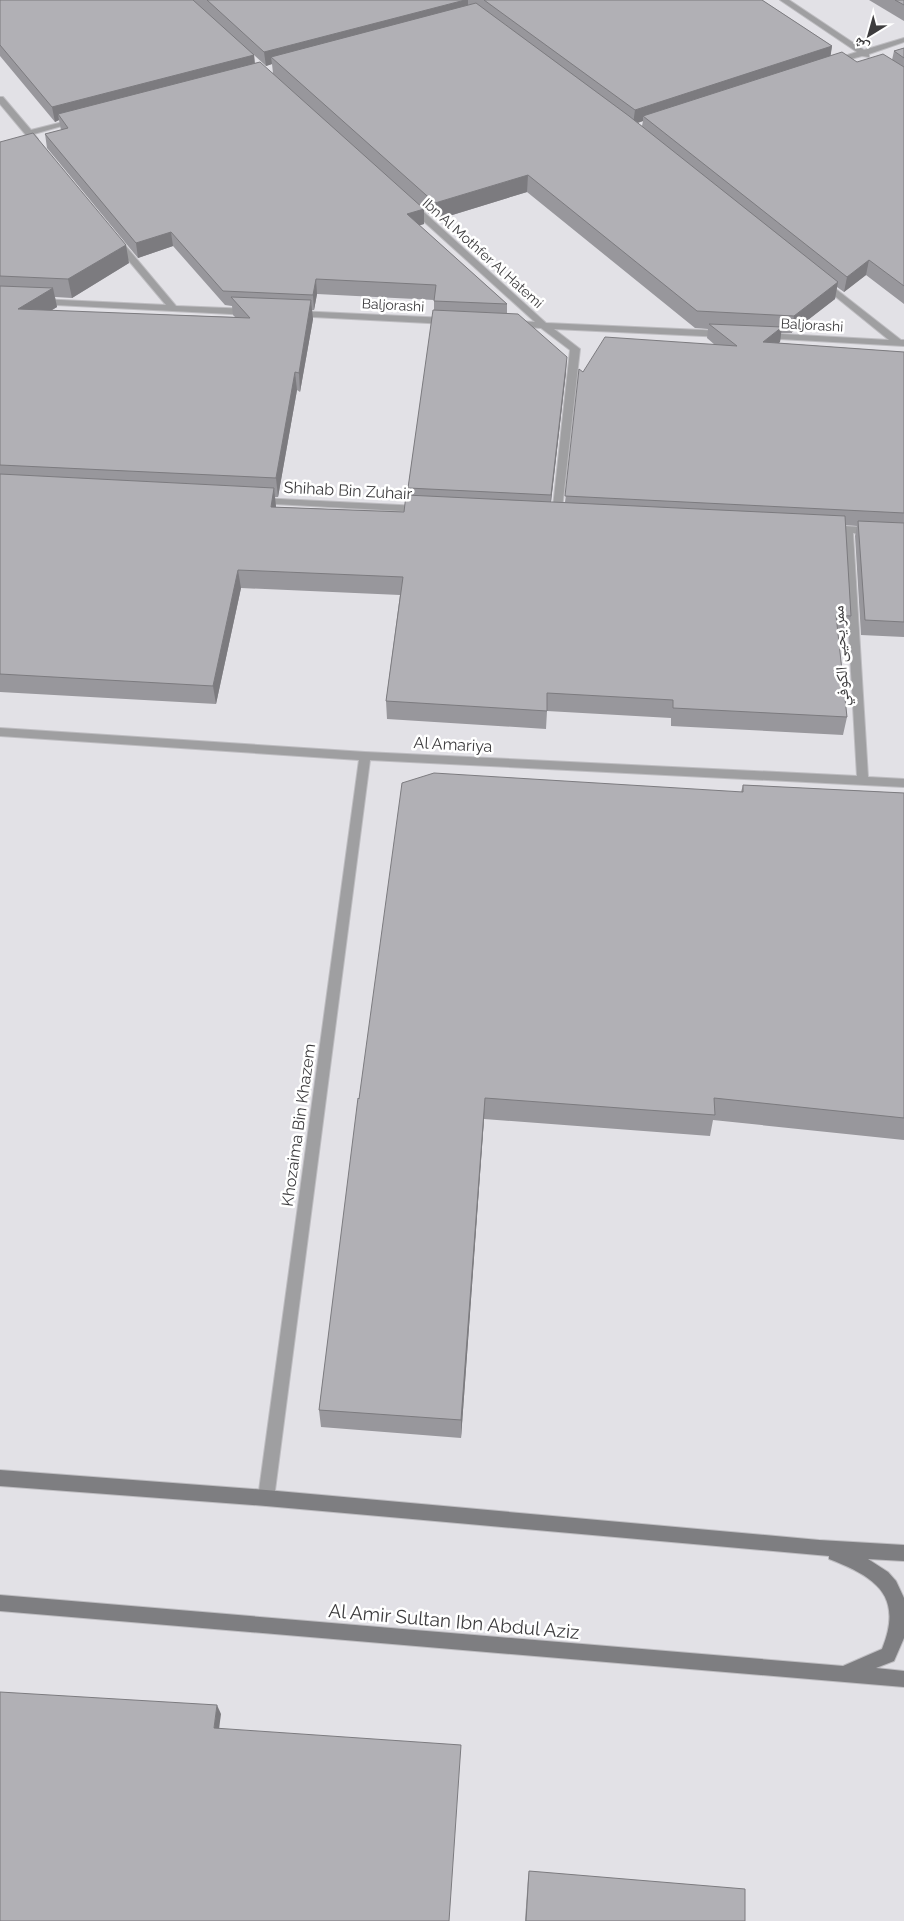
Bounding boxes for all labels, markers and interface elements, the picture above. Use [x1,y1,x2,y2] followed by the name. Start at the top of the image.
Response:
[844,10,894,60] north arrow
[850,34,873,56] text: ش
[420,195,546,311] street label: Ibn Al Mothfer Al Hatemi
[361,295,425,315] street label: Baljorashi
[780,315,844,335] street label: Baljorashi
[283,478,413,503] street label: Shihab Bin Zuhair
[828,605,856,707] street label: ممر يحيى الكوفي
[413,733,493,756] street label: Al Amariya
[278,1042,319,1208] street label: Khozaima Bin Khazem
[328,1599,580,1643] street label: Al Amir Sultan Ibn Abdul Aziz

